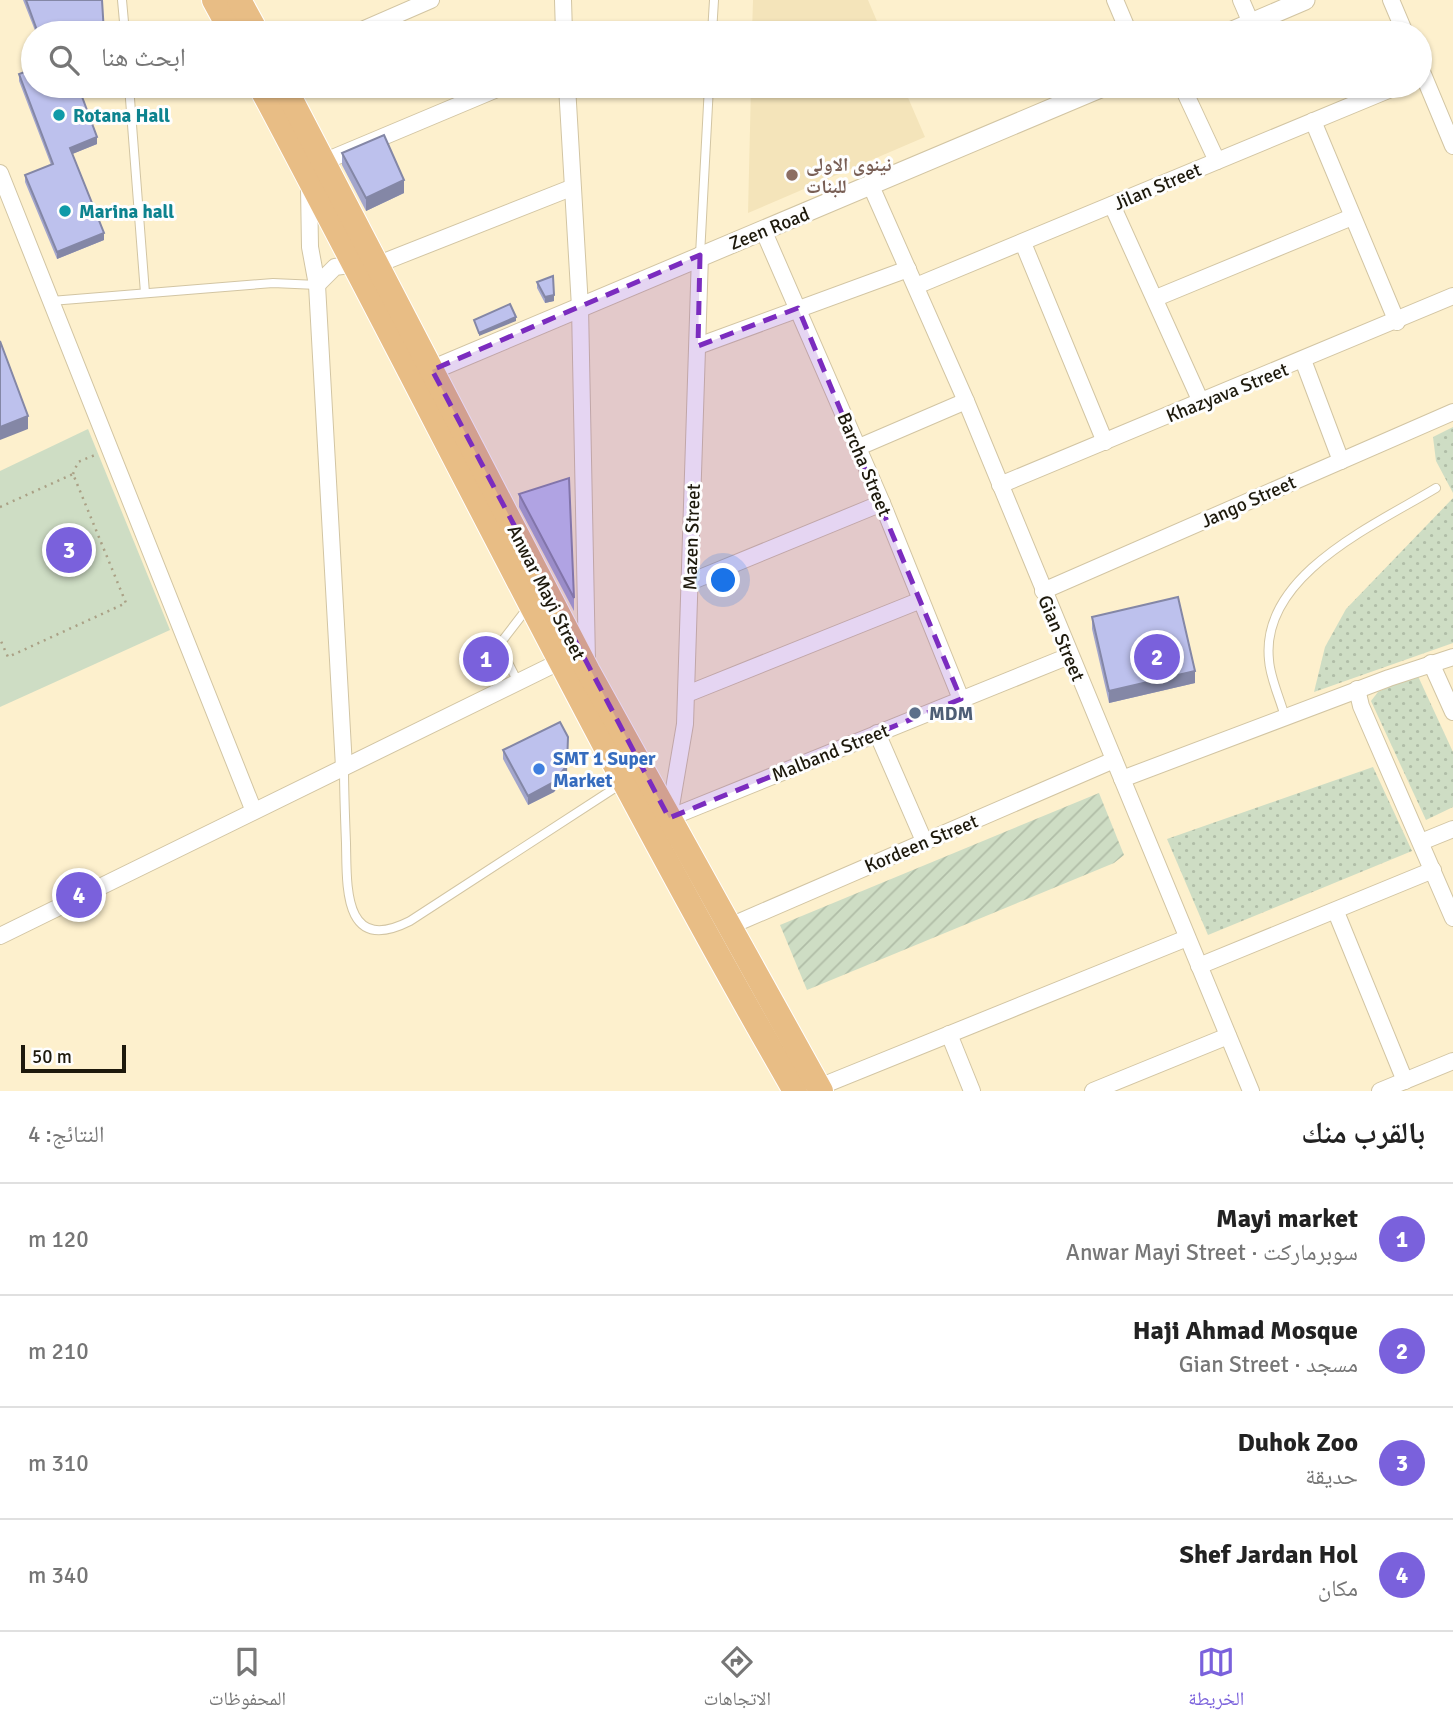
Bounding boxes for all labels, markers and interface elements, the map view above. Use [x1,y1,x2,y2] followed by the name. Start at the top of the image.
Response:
[21,21,1432,98] search box
[45,41,83,79] icon: search
[101,42,186,74] text: ابحث هنا
[73,104,170,128] place label: Rotana Hall
[51,107,67,123] marker: Rotana Hall
[806,153,892,199] place label: نينوى الاولى للبنات
[1110,158,1205,216] street label: Jilan Street
[784,167,800,183] marker: نينوى الاولى للبنات
[79,200,174,224] place label: Marina hall
[726,202,813,256] street label: Zeen Road
[57,203,73,219] marker: Marina hall
[1163,357,1292,428] street label: Khazyava Street
[831,409,897,520] street label: Barcha Street
[1197,470,1300,534] street label: Jango Street
[678,483,706,591] street label: Mazen Street
[502,521,591,664] street label: Anwar Mayi Street
[46,524,92,576] pin: 3
[706,563,740,597] your location
[1032,592,1090,685] street label: Gian Street
[1134,631,1180,683] pin: 2
[463,633,509,685] pin: 1
[929,702,973,726] place label: MDM
[907,705,923,721] marker: MDM
[768,718,893,787] street label: Malband Street
[553,747,656,793] place label: SMT 1 Super Market
[531,761,547,777] marker: SMT 1 Super Market
[861,809,982,879] street label: Kordeen Street
[56,869,102,921] pin: 4
[21,1042,126,1074] scale bar
[32,1045,72,1069] text: 50 m
[1301,1115,1425,1152] text: بالقرب منك
[28,1120,104,1149] text: النتائج: 4
[1216,1203,1358,1235] text: Mayi market
[28,1225,89,1254] text: 120 m
[1396,1225,1408,1254] text: 1
[1066,1238,1358,1267] text: سوبرماركت · Anwar Mayi Street
[1133,1315,1358,1347] text: Haji Ahmad Mosque
[28,1337,89,1366] text: 210 m
[1396,1337,1408,1366] text: 2
[1179,1350,1358,1379] text: مسجد · Gian Street
[1237,1427,1358,1459] text: Duhok Zoo
[28,1449,89,1478] text: 310 m
[1396,1449,1408,1478] text: 3
[1305,1462,1358,1491] text: حديقة
[1179,1539,1358,1571] text: Shef Jardan Hol
[28,1561,89,1590] text: 340 m
[1396,1561,1408,1590] text: 4
[1318,1574,1358,1603] text: مكان
[209,1643,286,1717] tab: المحفوظات
[703,1643,771,1717] tab: الاتجاهات
[1188,1643,1244,1717] tab: الخريطة

